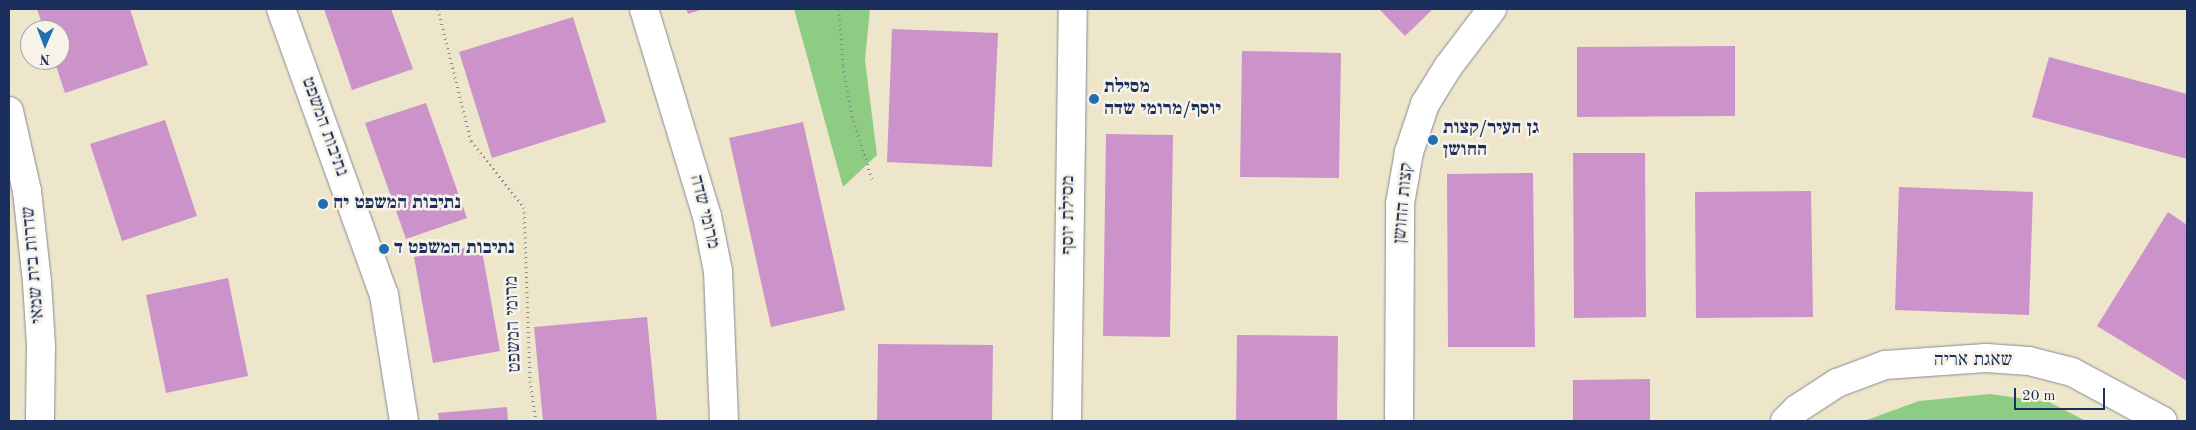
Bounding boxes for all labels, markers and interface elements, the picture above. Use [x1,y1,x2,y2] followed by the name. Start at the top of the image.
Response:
[20,20,70,70] north arrow
[39,52,50,66] text: N
[296,74,352,180] street label: נתיבות המשפט
[1104,77,1221,121] place label: מסילת יוסף/מרומי שדה
[1088,93,1100,105] marker: מסילת יוסף/מרומי שדה
[1443,118,1539,162] place label: גן העיר/קצות החושן
[1427,134,1439,146] marker: גן העיר/קצות החושן
[1389,161,1419,245] street label: קצות החושן
[684,173,724,251] street label: מרומי שדה
[1058,175,1080,255] street label: מסילת יוסף
[333,193,461,215] place label: נתיבות המשפט יח
[317,198,329,210] marker: נתיבות המשפט יח
[18,205,50,325] street label: שדרות בית שמאי
[394,238,515,260] place label: נתיבות המשפט ד
[378,243,390,255] marker: נתיבות המשפט ד
[501,275,527,373] street label: מרומי המשפט
[1934,350,2012,372] street label: שאגת אריה
[2016,378,2107,410] scale bar
[2022,389,2056,404] text: 20 m

